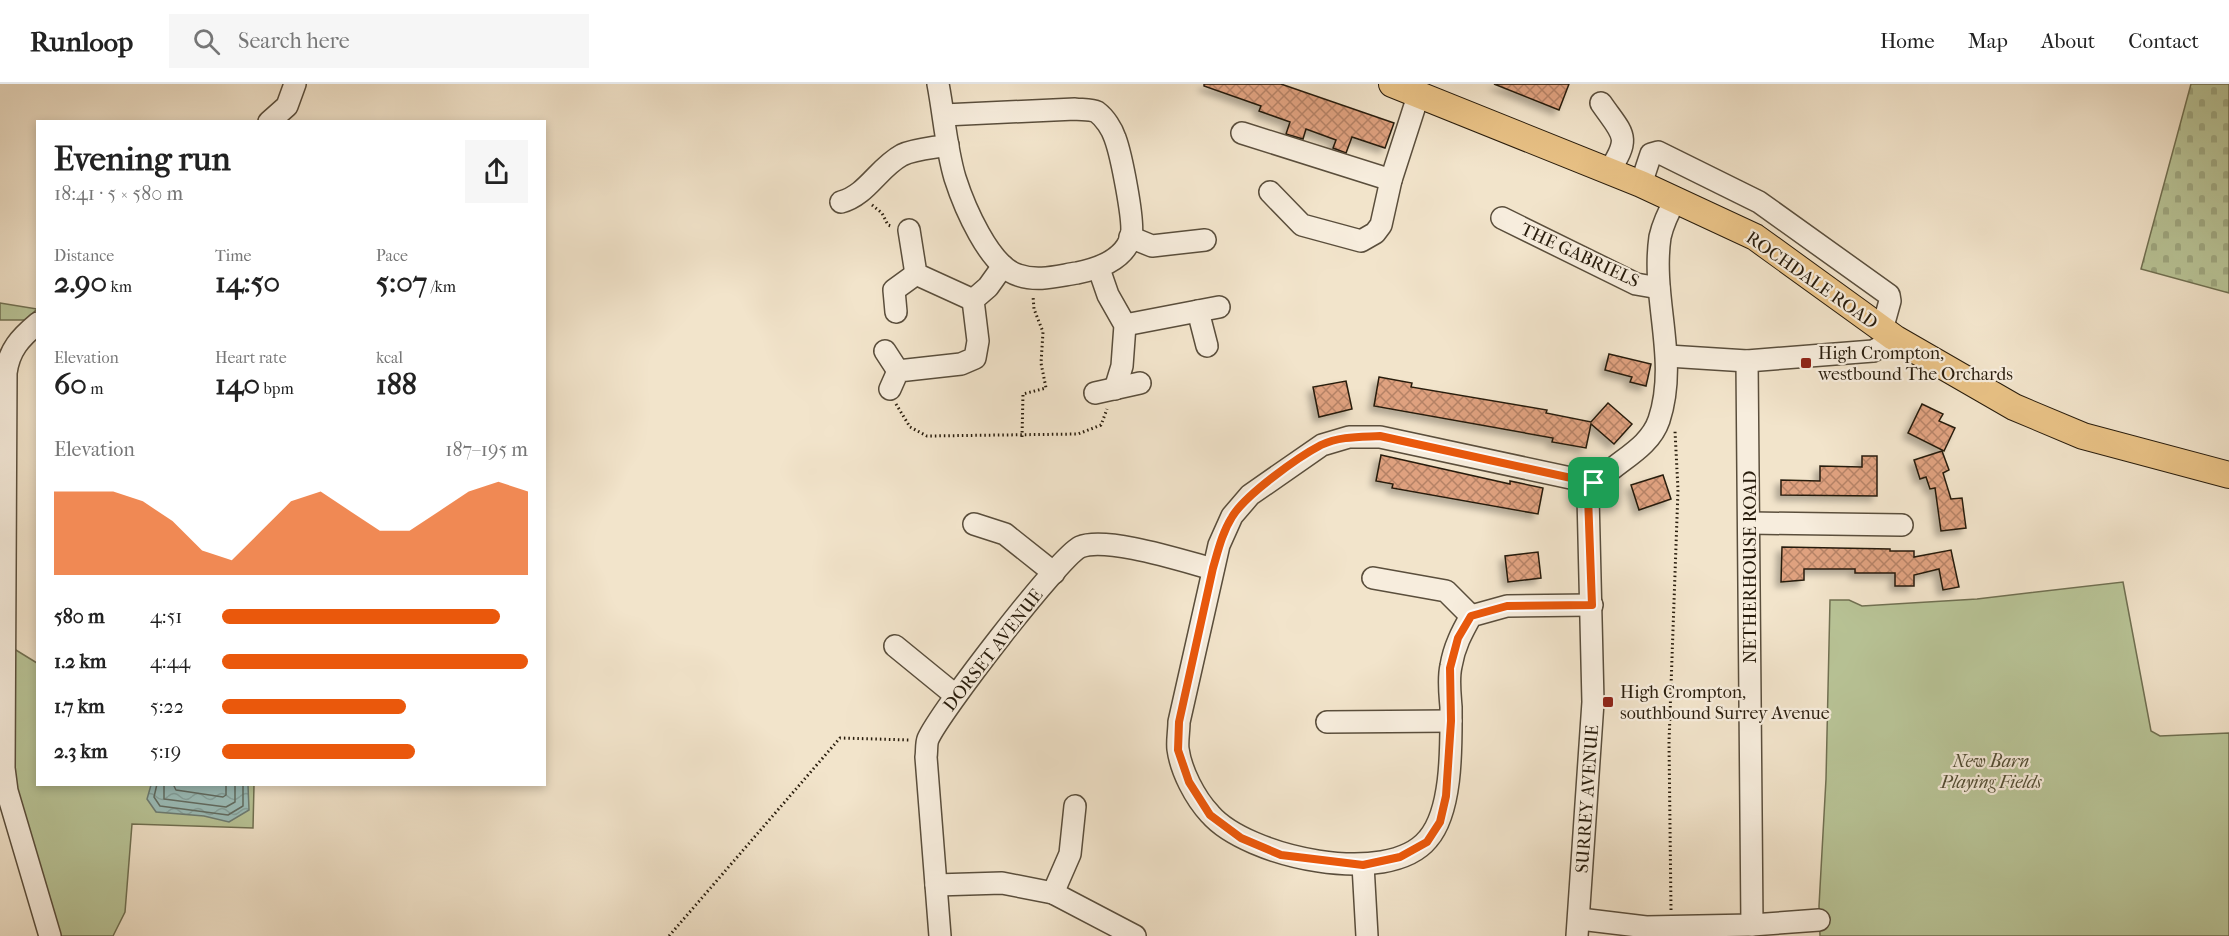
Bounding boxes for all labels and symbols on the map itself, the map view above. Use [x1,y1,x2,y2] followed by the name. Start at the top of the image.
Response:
[1517,219,1642,292] street label: THE GABRIELS
[1742,227,1881,334] street label: ROCHDALE ROAD
[1817,343,2013,385] place label: High Crompton, westbound The Orchards
[1799,356,1813,370] marker: High Crompton, westbound The Orchards
[1568,457,1619,508] pin
[1740,470,1761,664] street label: NETHERHOUSE ROAD
[939,585,1048,716] street label: DORSET AVENUE
[1620,682,1830,724] place label: High Crompton, southbound Surrey Avenue
[1601,695,1615,709] marker: High Crompton, southbound Surrey Avenue
[1572,724,1603,874] street label: SURREY AVENUE
[1940,751,2042,793] park label: New Barn Playing Fields

